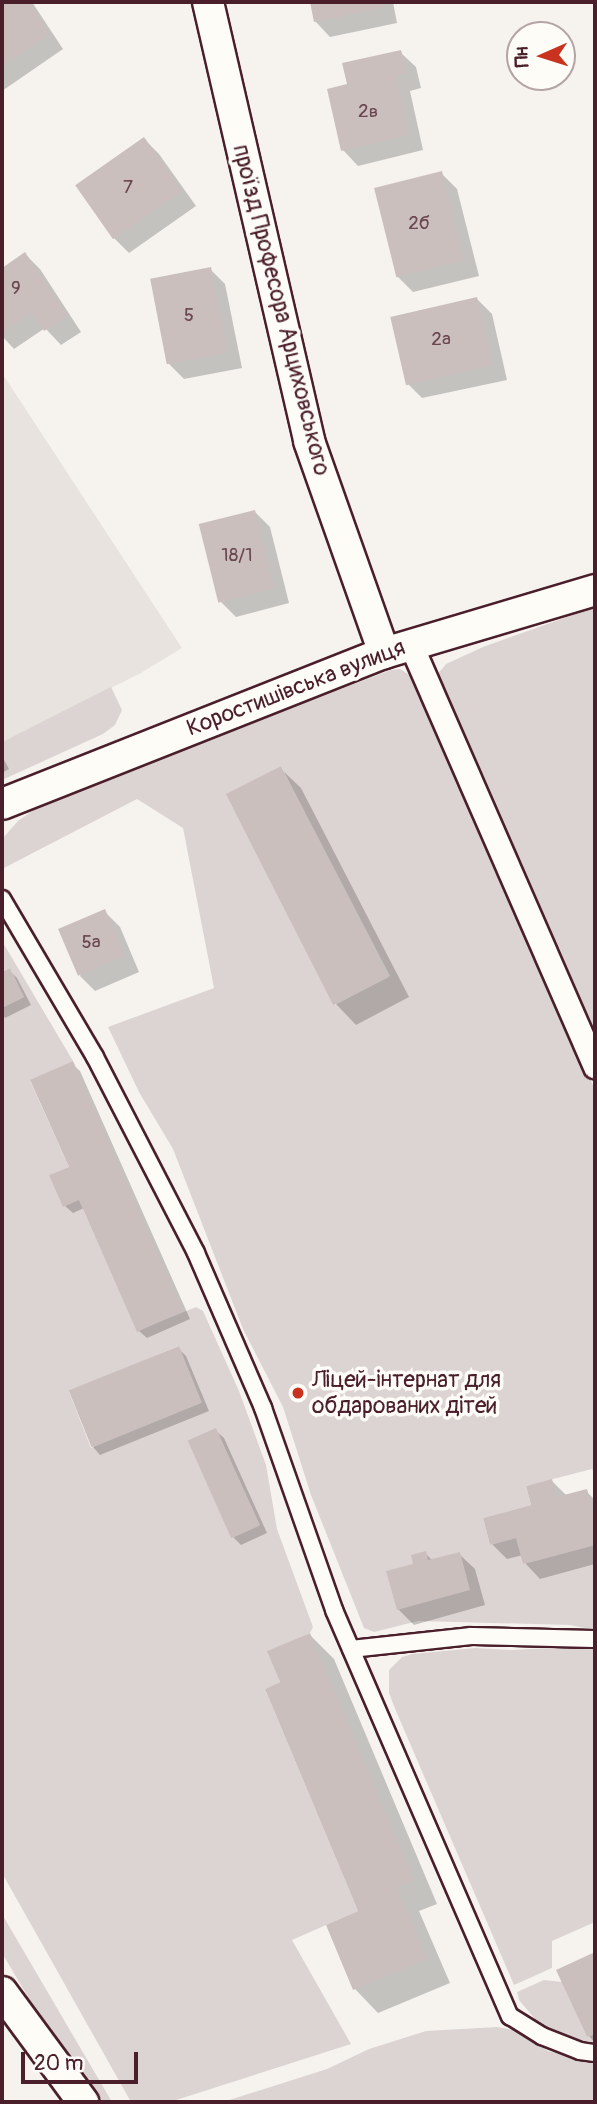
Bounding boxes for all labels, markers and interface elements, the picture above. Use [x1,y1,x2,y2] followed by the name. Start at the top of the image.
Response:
[506,21,576,91] north arrow
[509,46,535,68] text: Пн
[358,101,378,123] house number: 2в
[226,142,336,478] street label: проїзд Професора Арциховського
[123,177,133,199] house number: 7
[408,213,430,235] house number: 2б
[11,278,21,300] house number: 9
[184,305,194,327] house number: 5
[431,329,451,351] house number: 2а
[221,545,253,567] house number: 18/1
[183,634,409,742] street label: Коростишівська вулиця
[81,932,101,954] house number: 5а
[312,1366,501,1420] place label: Ліцей-інтернат для обдарованих дітей
[290,1385,306,1401] marker: Ліцей-інтернат для обдарованих дітей
[24,2038,142,2082] scale bar
[34,2050,83,2077] text: 20 m

